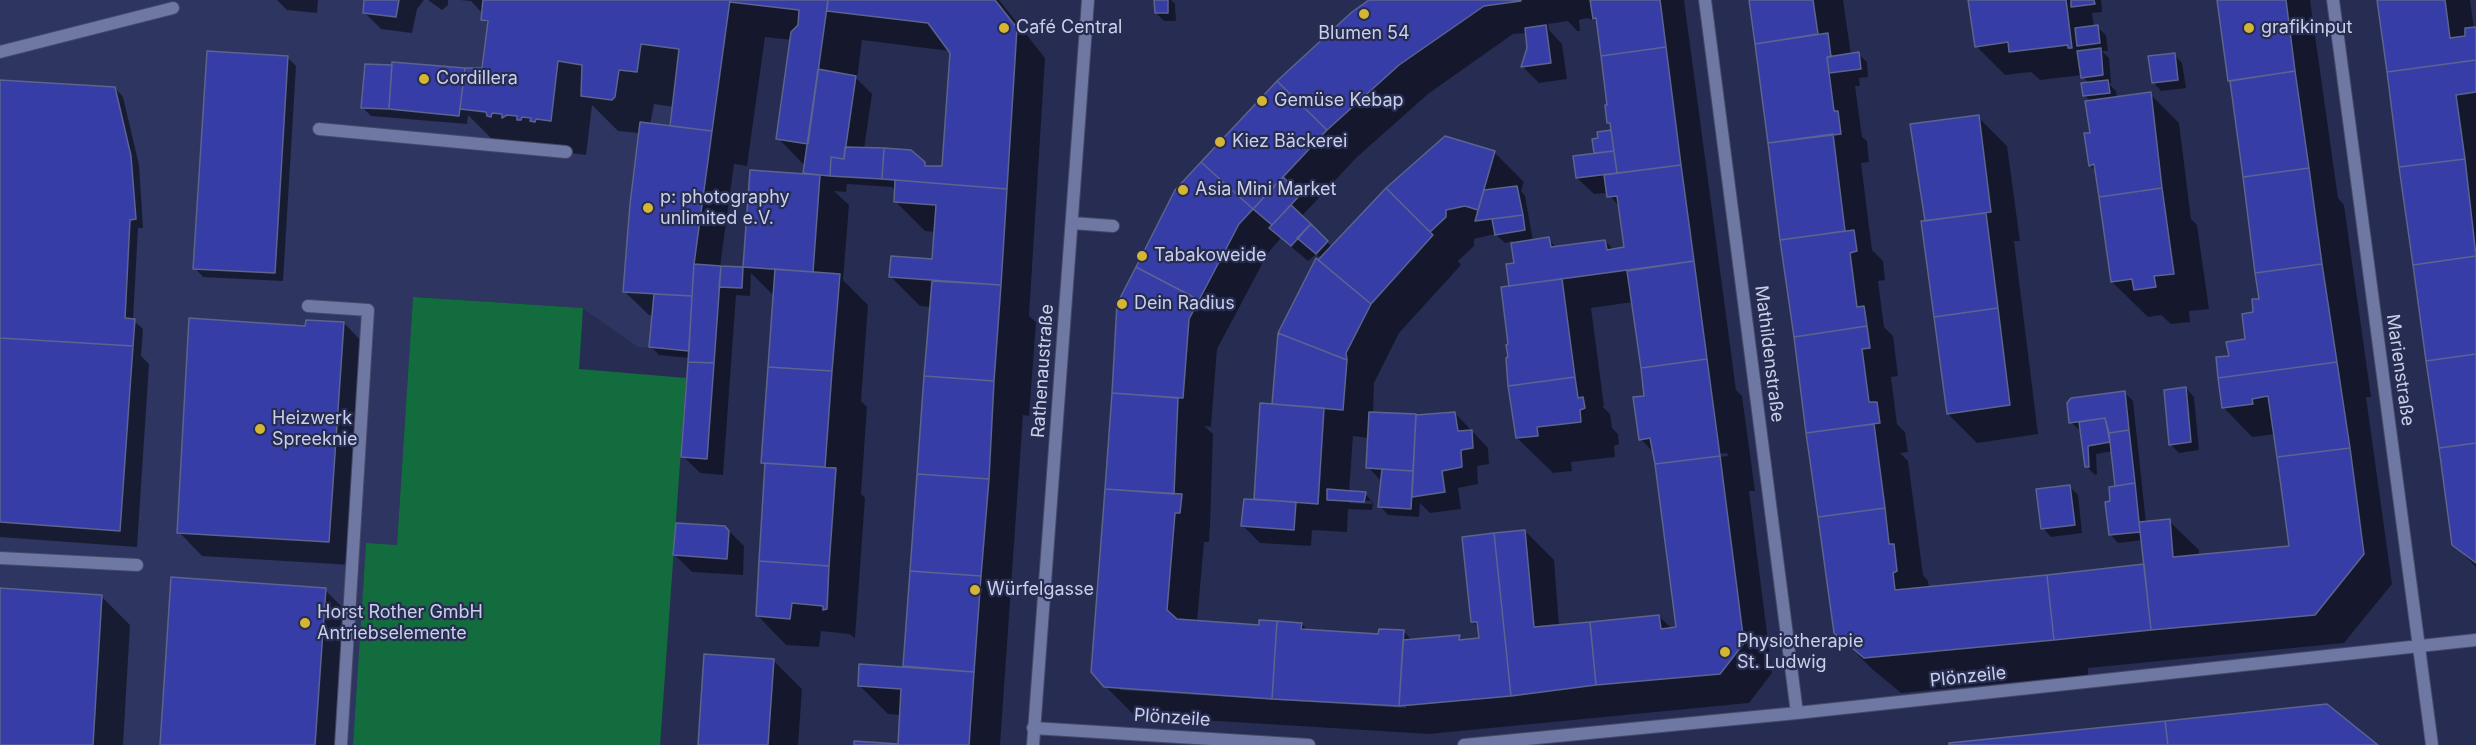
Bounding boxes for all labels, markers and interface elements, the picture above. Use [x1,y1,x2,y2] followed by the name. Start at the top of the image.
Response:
[1357,7,1371,21] marker: Blumen 54
[1016,17,1122,39] place label: Café Central
[2261,17,2352,39] place label: grafikinput
[997,21,1011,35] marker: Café Central
[2242,21,2256,35] marker: grafikinput
[1318,23,1410,45] place label: Blumen 54
[436,68,518,90] place label: Cordillera
[417,72,431,86] marker: Cordillera
[1274,90,1404,112] place label: Gemüse Kebap
[1255,94,1269,108] marker: Gemüse Kebap
[1232,131,1347,153] place label: Kiez Bäckerei
[1213,135,1227,149] marker: Kiez Bäckerei
[1195,179,1336,201] place label: Asia Mini Market
[1176,183,1190,197] marker: Asia Mini Market
[660,187,790,230] place label: p: photography unlimited e.V.
[641,201,655,215] marker: p: photography unlimited e.V.
[1154,245,1266,267] place label: Tabakoweide
[1135,249,1149,263] marker: Tabakoweide
[1750,284,1788,424] street label: Mathildenstraße
[1134,293,1235,315] place label: Dein Radius
[1115,297,1129,311] marker: Dein Radius
[1028,303,1058,439] street label: Rathenaustraße
[2381,313,2419,427] street label: Marienstraße
[272,408,357,450] place label: Heizwerk Spreeknie
[253,422,267,436] marker: Heizwerk Spreeknie
[987,579,1094,601] place label: Würfelgasse
[968,583,982,597] marker: Würfelgasse
[317,602,483,644] place label: Horst Rother GmbH Antriebselemente
[298,616,312,630] marker: Horst Rother GmbH Antriebselemente
[1737,631,1863,674] place label: Physiotherapie St. Ludwig
[1718,645,1732,659] marker: Physiotherapie St. Ludwig
[1929,662,2007,692] street label: Plönzeile
[1133,705,1211,731] street label: Plönzeile

